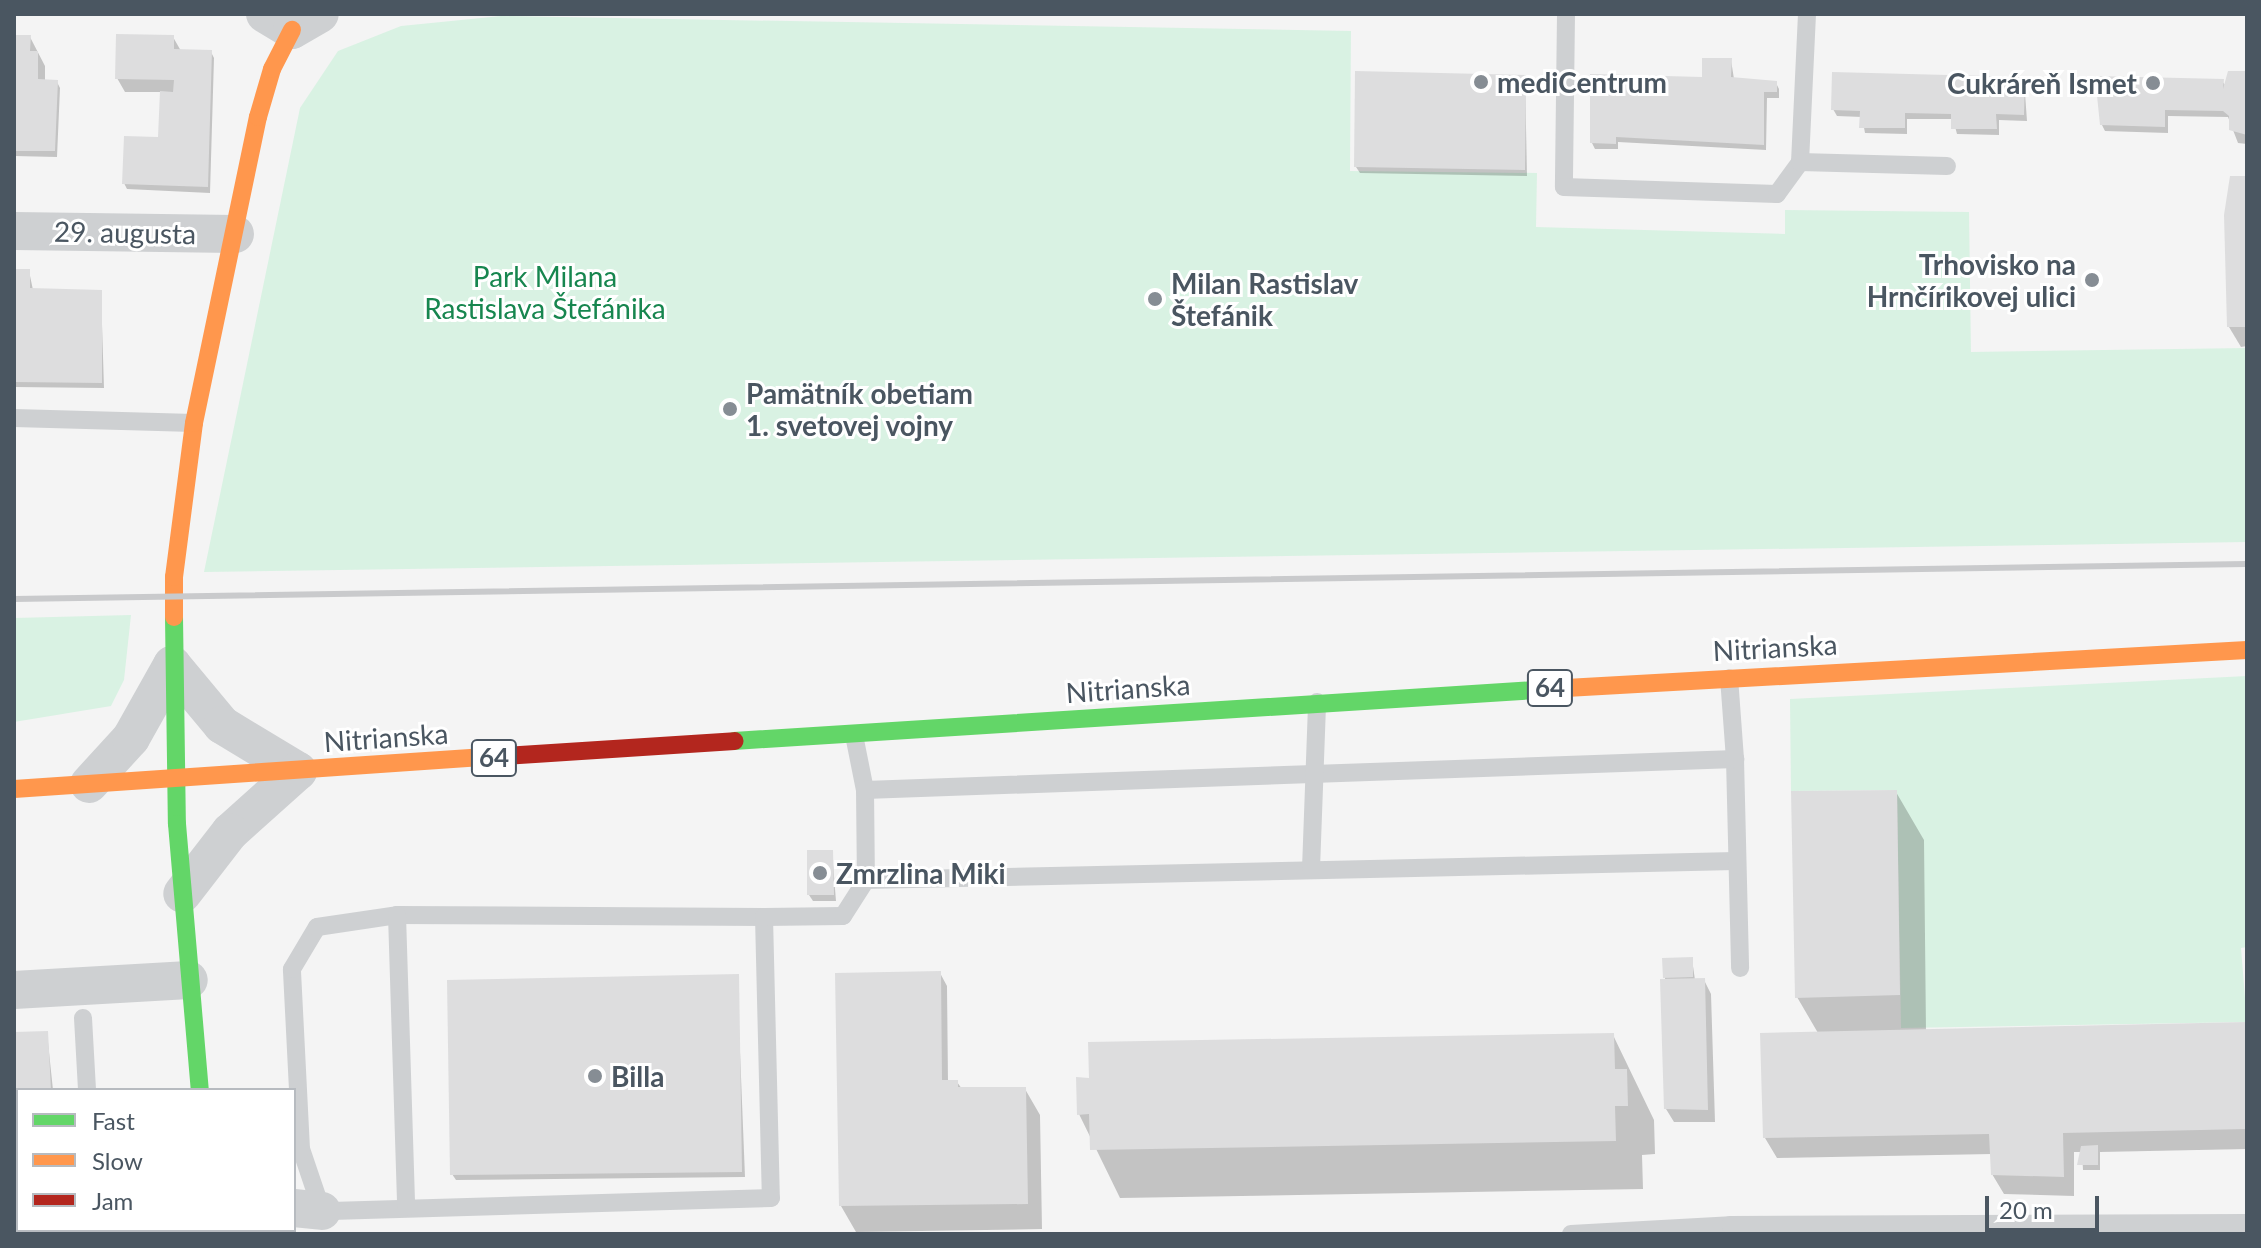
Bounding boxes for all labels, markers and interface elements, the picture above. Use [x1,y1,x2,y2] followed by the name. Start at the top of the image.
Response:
[1497,65,1667,99] place label: mediCentrum
[1947,66,2137,100] place label: Cukráreň Ismet
[1472,73,1490,91] marker: mediCentrum
[2144,74,2162,92] marker: Cukráreň Ismet
[54,214,196,250] street label: 29. augusta
[1867,247,2076,313] place label: Trhovisko na Hrnčírikovej ulici
[424,259,666,325] park label: Park Milana Rastislava Štefánika
[1171,266,1358,332] place label: Milan Rastislav Štefánik
[2083,271,2101,289] marker: Trhovisko na Hrnčírikovej ulici
[1146,290,1164,308] marker: Milan Rastislav Štefánik
[746,376,973,442] place label: Pamätník obetiam 1. svetovej vojny
[721,400,739,418] marker: Pamätník obetiam 1. svetovej vojny
[1712,627,1838,667] street label: Nitrianska
[1526,666,1574,710] road number: 64
[1065,667,1191,709] street label: Nitrianska
[323,716,449,758] street label: Nitrianska
[470,736,518,780] road number: 64
[836,856,1006,890] place label: Zmrzlina Miki
[811,864,829,882] marker: Zmrzlina Miki
[611,1059,664,1093] place label: Billa
[586,1067,604,1085] marker: Billa
[16,1088,296,1232] legend
[92,1106,135,1135] text: Fast
[92,1146,143,1175] text: Slow
[1989,1180,2103,1230] scale bar
[92,1186,133,1215] text: Jam
[1999,1195,2053,1224] text: 20 m

